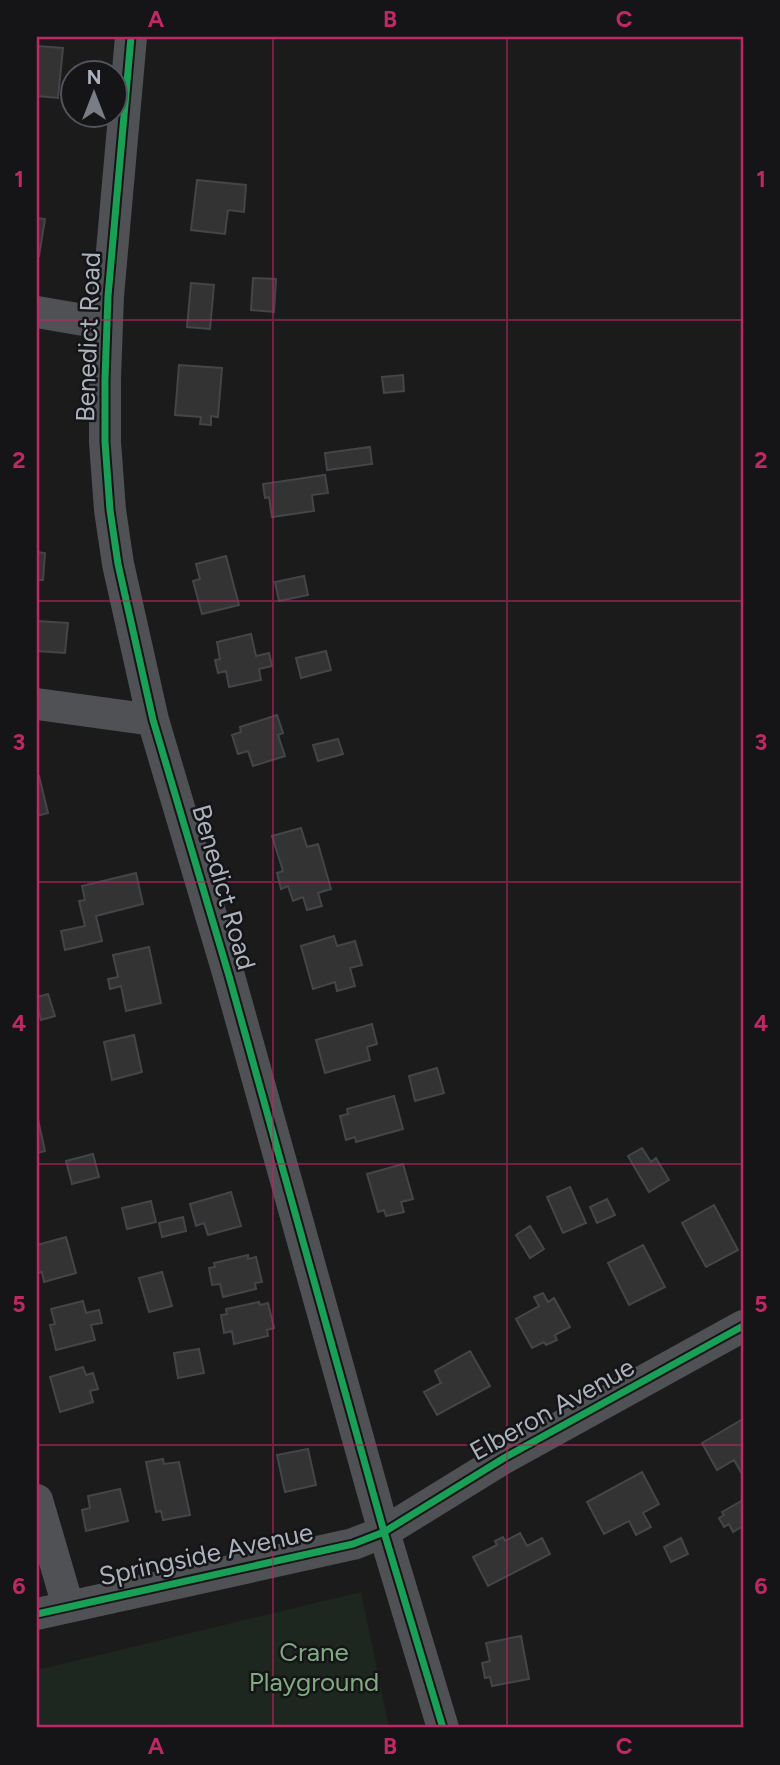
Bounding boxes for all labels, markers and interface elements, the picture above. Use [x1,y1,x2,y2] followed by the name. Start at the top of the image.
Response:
[148,5,165,33] text: A
[383,5,397,33] text: B
[616,5,633,33] text: C
[60,60,130,130] north arrow
[87,66,101,89] text: N
[14,165,24,193] text: 1
[756,165,766,193] text: 1
[69,251,107,423] street label: Benedict Road
[12,446,26,474] text: 2
[754,446,768,474] text: 2
[13,728,25,756] text: 3
[755,728,767,756] text: 3
[185,801,263,973] street label: Benedict Road
[12,1009,26,1037] text: 4
[754,1009,768,1037] text: 4
[12,1290,26,1318] text: 5
[754,1290,768,1318] text: 5
[464,1351,640,1467] street label: Elberon Avenue
[96,1516,316,1592] street label: Springside Avenue
[12,1572,26,1600] text: 6
[754,1572,768,1600] text: 6
[249,1636,379,1698] park label: Crane Playground
[148,1732,165,1760] text: A
[383,1732,397,1760] text: B
[616,1732,633,1760] text: C

